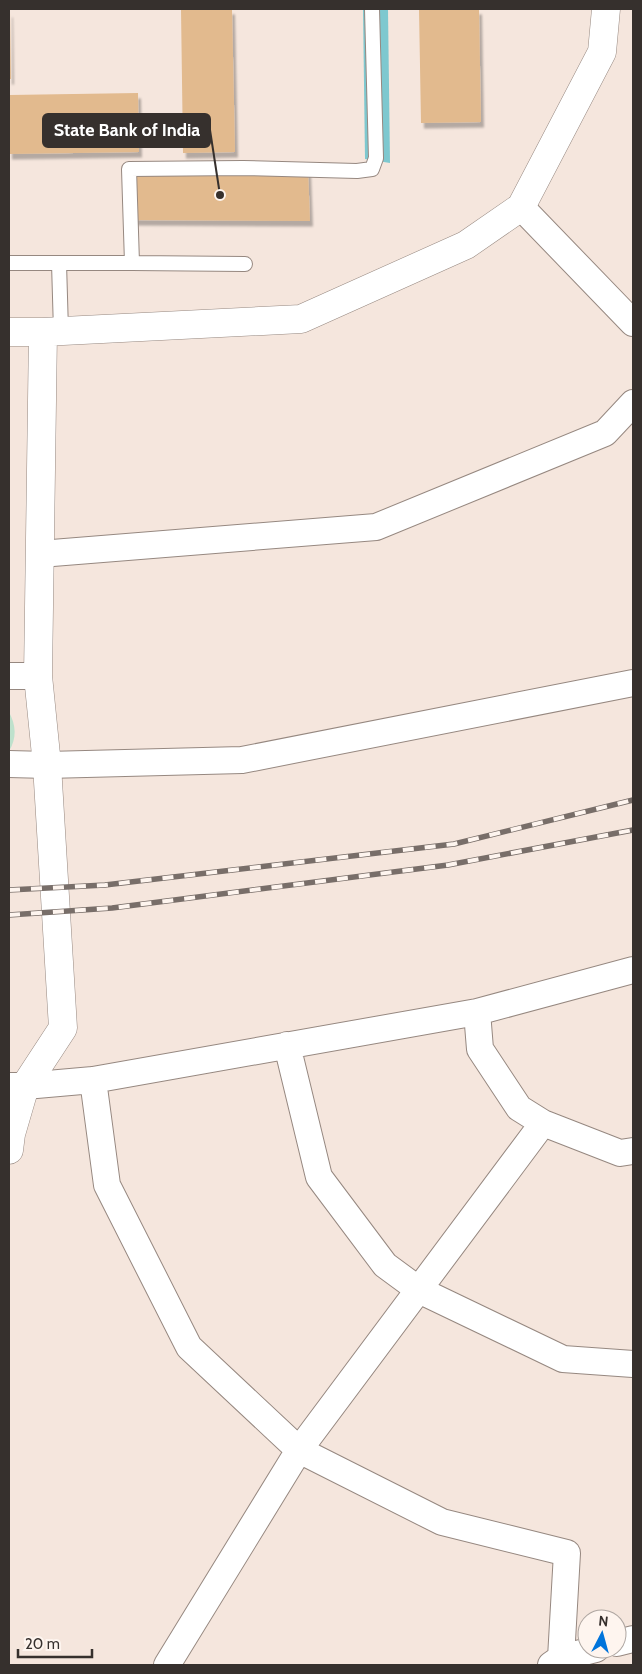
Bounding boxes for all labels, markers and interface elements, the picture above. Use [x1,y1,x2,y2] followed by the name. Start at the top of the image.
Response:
[43,114,210,147] callout: State Bank of India
[54,119,200,141] text: State Bank of India
[577,1609,627,1659] north arrow
[597,1612,609,1631] text: N
[18,1626,91,1658] scale bar
[25,1635,60,1653] text: 20 m

